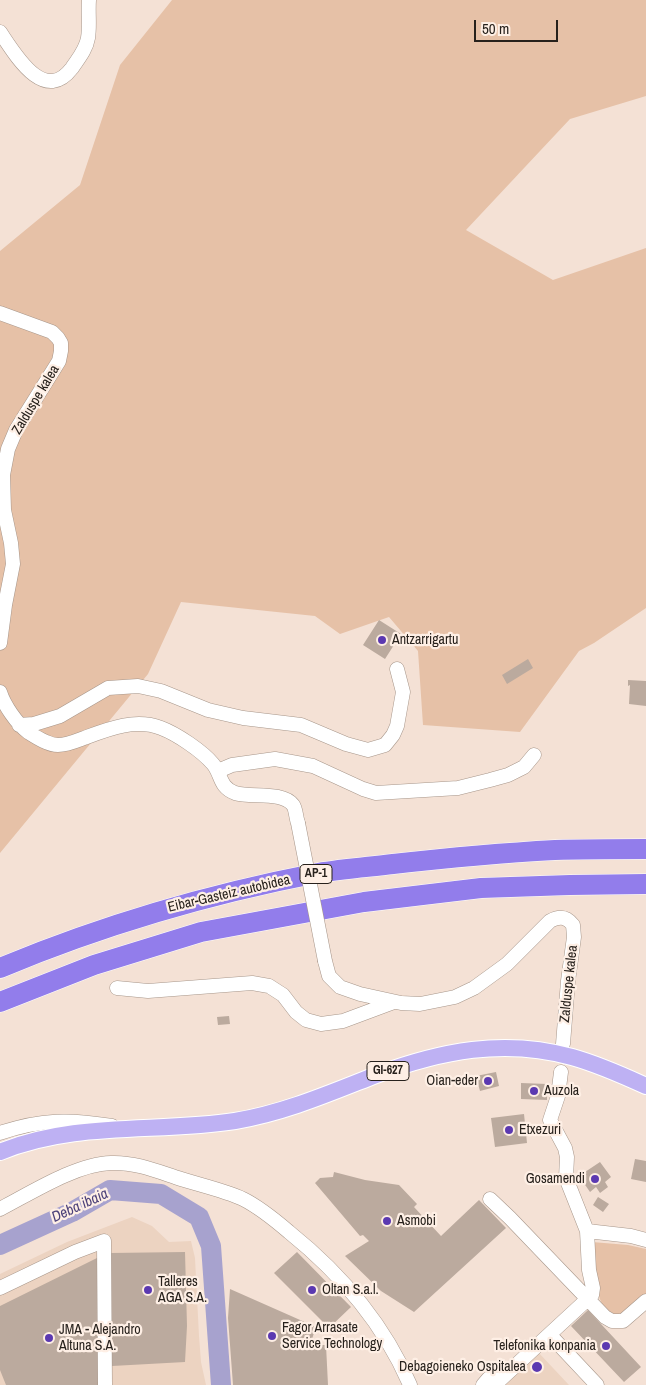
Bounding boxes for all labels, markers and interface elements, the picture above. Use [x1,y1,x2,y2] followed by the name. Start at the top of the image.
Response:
[476,10,560,42] scale bar
[482,18,509,39] text: 50 m
[9,362,63,438] street label: Zalduspe kalea
[392,632,458,648] place label: Antzarrigartu
[376,634,388,646] marker: Antzarrigartu
[300,864,332,884] road number: AP-1
[166,872,292,916] street label: Eibar-Gasteiz autobidea
[557,944,581,1024] street label: Zalduspe kalea
[367,1062,409,1080] road number: GI-627
[426,1073,478,1089] place label: Oian-eder
[482,1075,494,1087] marker: Oian-eder
[544,1083,579,1099] place label: Auzola
[528,1085,540,1097] marker: Auzola
[519,1122,561,1138] place label: Etxezuri
[503,1124,515,1136] marker: Etxezuri
[526,1171,585,1187] place label: Gosamendi
[589,1173,601,1185] marker: Gosamendi
[49,1185,111,1227] water label: Deba ibaia
[397,1213,436,1229] place label: Asmobi
[381,1215,393,1227] marker: Asmobi
[158,1274,207,1306] place label: Talleres AGA S.A.
[322,1282,379,1298] place label: Oltan S.a.l.
[142,1284,154,1296] marker: Talleres AGA S.A.
[306,1284,318,1296] marker: Oltan S.a.l.
[282,1320,382,1352] place label: Fagor Arrasate Service Technology
[59,1322,141,1354] place label: JMA - Alejandro Altuna S.A.
[266,1330,278,1342] marker: Fagor Arrasate Service Technology
[43,1332,55,1344] marker: JMA - Alejandro Altuna S.A.
[493,1338,596,1354] place label: Telefonika konpania
[600,1340,612,1352] marker: Telefonika konpania
[399,1359,526,1375] place label: Debagoieneko Ospitalea
[530,1360,544,1374] marker: Debagoieneko Ospitalea

